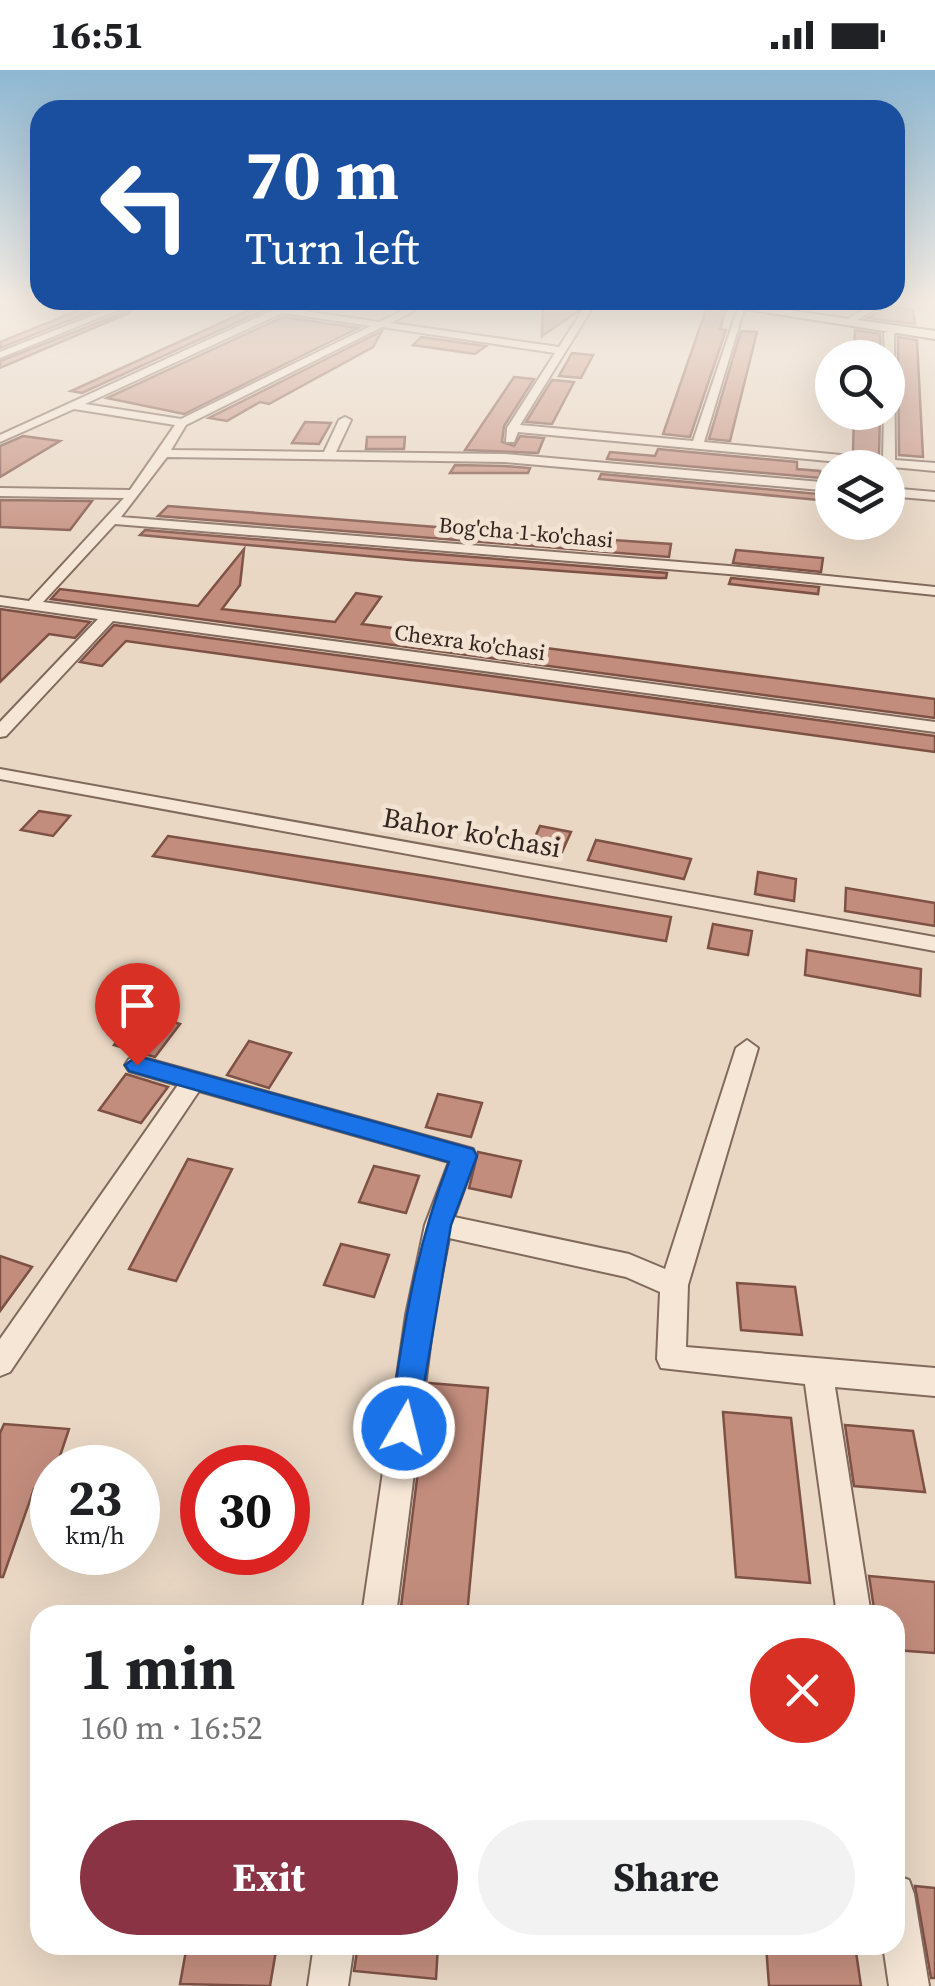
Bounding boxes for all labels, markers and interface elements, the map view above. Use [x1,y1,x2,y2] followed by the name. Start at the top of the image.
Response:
[50,9,144,61] text: 16:51
[245,126,399,222] text: 70 m
[80,140,210,270] icon: left
[245,217,419,279] text: Turn left
[815,340,905,540] map controls
[815,340,905,430] button: search
[815,450,905,540] button: layers
[437,509,615,555] street label: Bog'cha 1-ko'chasi
[393,617,547,667] street label: Chexra ko'chasi
[380,798,564,866] street label: Bahor ko'chasi
[95,963,180,1066] pin
[110,978,165,1033] icon: arrive
[352,1376,456,1480] position arrow
[180,1445,310,1575] speed limit sign: 30
[68,1463,122,1532] text: 23
[65,1518,125,1552] text: km/h
[80,1627,236,1709] text: 1 min
[750,1638,855,1743] button: close
[80,1706,262,1750] text: 160 m · 16:52
[80,1820,458,1935] button: Exit
[478,1820,855,1935] button: Share

